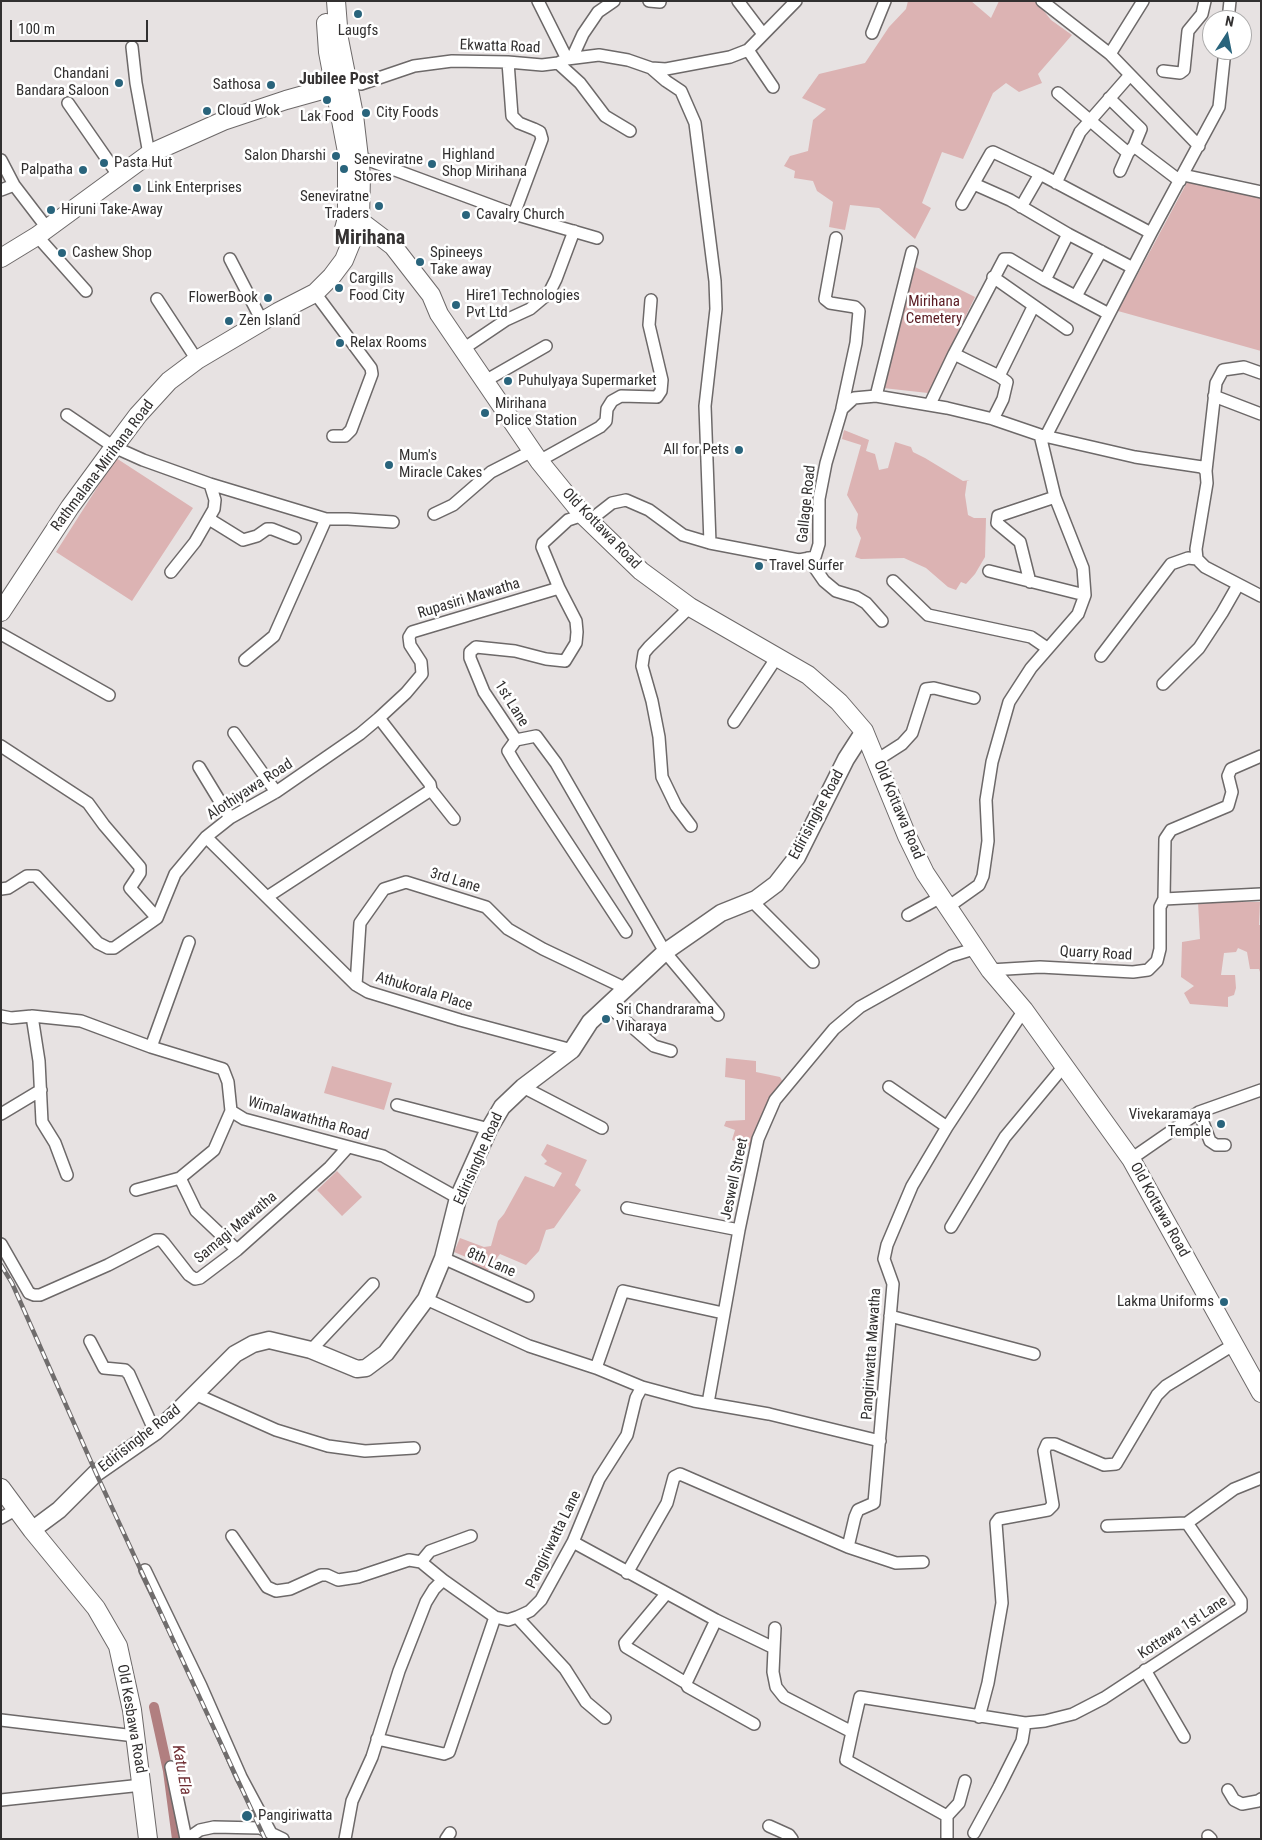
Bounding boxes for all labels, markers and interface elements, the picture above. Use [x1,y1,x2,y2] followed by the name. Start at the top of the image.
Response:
[352,8,364,20] marker: Laugfs
[12,10,150,42] scale bar
[1202,10,1252,60] north arrow
[1224,13,1235,30] text: N
[18,20,55,38] text: 100 m
[338,22,378,40] place label: Laugfs
[459,37,541,57] street label: Ekwatta Road
[16,65,109,100] place label: Chandani Bandara Saloon
[299,70,379,90] district label: Jubilee Post
[213,76,261,94] place label: Sathosa
[113,77,125,89] marker: Chandani Bandara Saloon
[265,79,277,91] marker: Sathosa
[321,94,333,106] marker: Lak Food
[217,102,280,120] place label: Cloud Wok
[376,104,438,122] place label: City Foods
[201,105,213,117] marker: Cloud Wok
[360,107,372,119] marker: City Foods
[300,108,354,126] place label: Lak Food
[442,146,527,181] place label: Highland Shop Mirihana
[244,147,326,165] place label: Salon Dharshi
[330,150,342,162] marker: Salon Dharshi
[354,151,423,186] place label: Seneviratne Stores
[114,154,172,172] place label: Pasta Hut
[98,157,110,169] marker: Pasta Hut
[426,158,438,170] marker: Highland Shop Mirihana
[21,161,73,179] place label: Palpatha
[338,163,350,175] marker: Seneviratne Stores
[77,164,89,176] marker: Palpatha
[147,179,242,197] place label: Link Enterprises
[131,182,143,194] marker: Link Enterprises
[300,188,369,223] place label: Seneviratne Traders
[373,200,385,212] marker: Seneviratne Traders
[61,201,163,219] place label: Hiruni Take-Away
[45,204,57,216] marker: Hiruni Take-Away
[476,206,565,224] place label: Cavalry Church
[460,209,472,221] marker: Cavalry Church
[335,227,405,251] district label: Mirihana
[72,244,152,262] place label: Cashew Shop
[430,244,492,279] place label: Spineeys Take away
[56,247,68,259] marker: Cashew Shop
[414,256,426,268] marker: Spineeys Take away
[349,270,405,305] place label: Cargills Food City
[333,282,345,294] marker: Cargills Food City
[466,287,580,322] place label: Hire1 Technologies Pvt Ltd
[188,289,258,307] place label: FlowerBook
[262,292,274,304] marker: FlowerBook
[906,293,962,328] park label: Mirihana Cemetery
[450,299,462,311] marker: Hire1 Technologies Pvt Ltd
[239,312,300,330] place label: Zen Island
[223,315,235,327] marker: Zen Island
[350,334,427,352] place label: Relax Rooms
[334,337,346,349] marker: Relax Rooms
[518,372,657,390] place label: Puhulyaya Supermarket
[502,375,514,387] marker: Puhulyaya Supermarket
[495,395,577,430] place label: Mirihana Police Station
[48,397,158,535] street label: Rathmalana-Mirihana Road
[479,407,491,419] marker: Mirihana Police Station
[663,441,729,459] place label: All for Pets
[733,444,745,456] marker: All for Pets
[399,447,482,482] place label: Mum's Miracle Cakes
[383,459,395,471] marker: Mum's Miracle Cakes
[794,464,820,544] street label: Gallage Road
[558,485,644,573] street label: Old Kottawa Road
[769,557,844,575] place label: Travel Surfer
[753,560,765,572] marker: Travel Surfer
[416,575,522,623] street label: Rupasiri Mawatha
[490,678,532,730] street label: 1st Lane
[204,756,296,824] street label: Alothiyawa Road
[869,758,927,862] street label: Old Kottawa Road
[786,767,848,863] street label: Edirisinghe Road
[428,865,482,897] street label: 3rd Lane
[1059,943,1133,965] street label: Quarry Road
[373,969,475,1015] street label: Athukorala Place
[616,1001,714,1036] place label: Sri Chandrarama Viharaya
[600,1013,612,1025] marker: Sri Chandrarama Viharaya
[245,1093,371,1145] street label: Wimalawaththa Road
[1129,1106,1211,1141] place label: Vivekaramaya Temple
[451,1110,507,1208] street label: Edirisinghe Road
[1215,1118,1227,1130] marker: Vivekaramaya Temple
[718,1136,752,1222] street label: Jeswell Street
[1126,1160,1192,1260] street label: Old Kottawa Road
[191,1188,281,1268] street label: Samagi Mawatha
[464,1244,518,1282] street label: 8th Lane
[858,1287,886,1421] street label: Pangiriwatta Mawatha
[1117,1293,1214,1311] place label: Lakma Uniforms
[1218,1296,1230,1308] marker: Lakma Uniforms
[95,1401,185,1477] street label: Edirisinghe Road
[523,1488,585,1592] street label: Pangiriwatta Lane
[1135,1592,1231,1664] street label: Kottawa 1st Lane
[113,1663,149,1775] street label: Old Kesbawa Road
[167,1744,195,1796] water label: Katu Ela
[258,1807,333,1825] place label: Pangiriwatta
[240,1809,254,1823] marker: Pangiriwatta

